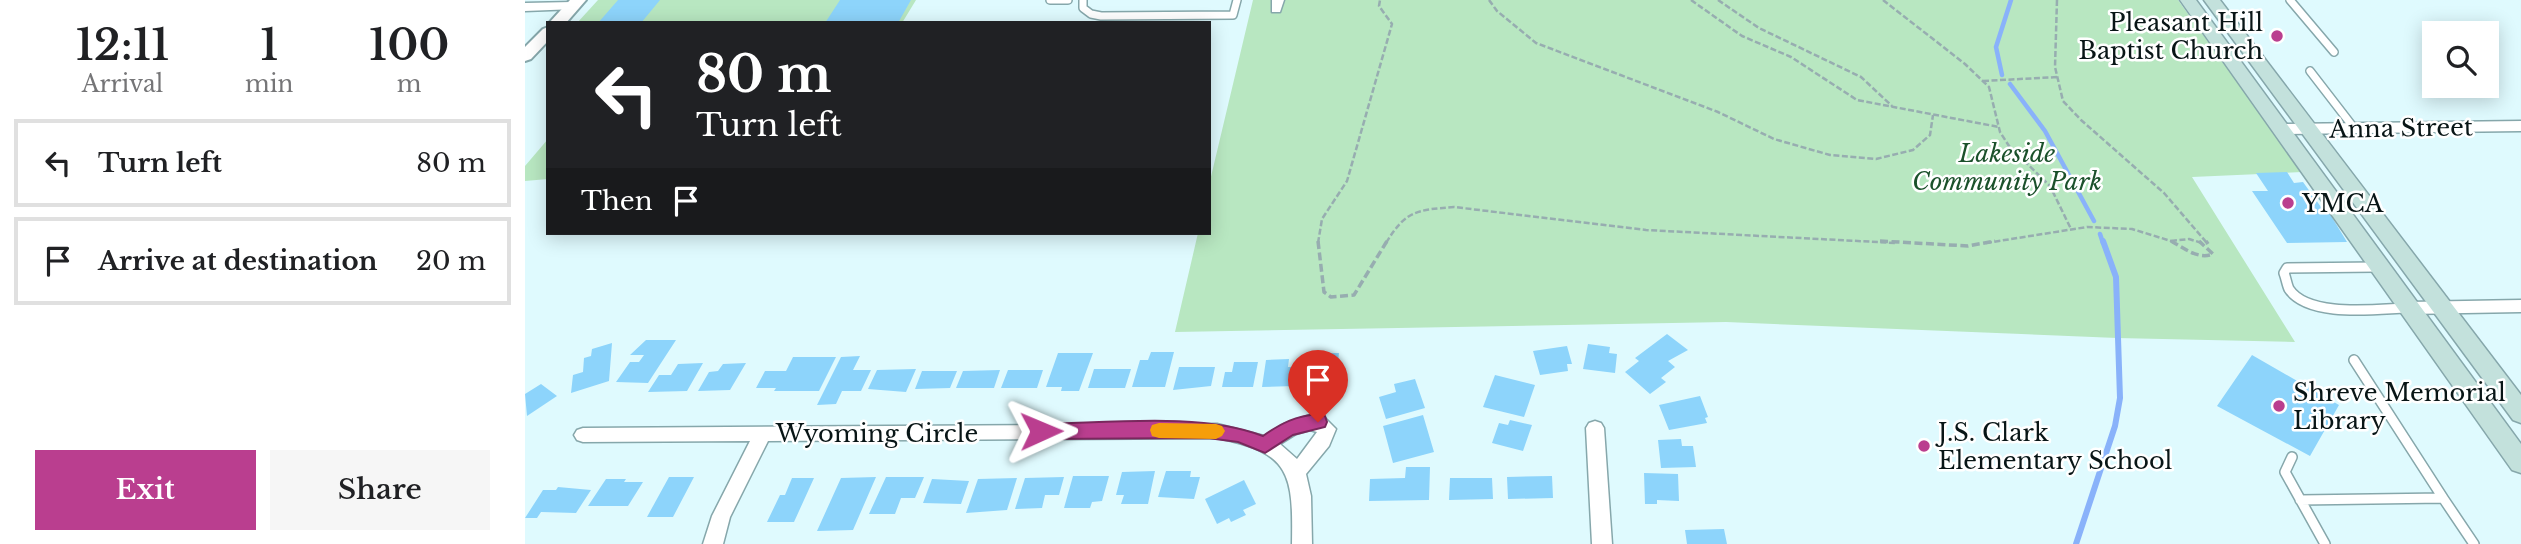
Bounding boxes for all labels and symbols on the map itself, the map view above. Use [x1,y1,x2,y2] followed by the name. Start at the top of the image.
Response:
[2078,8,2263,65] place label: Pleasant Hill Baptist Church
[2269,28,2285,44] marker: Pleasant Hill Baptist Church
[2328,112,2473,144] street label: Anna Street
[1912,139,2102,196] park label: Lakeside Community Park
[2301,189,2384,218] place label: YMCA
[2280,195,2296,211] marker: YMCA
[1288,350,1348,422] pin
[2293,378,2506,435] place label: Shreve Memorial Library
[1004,394,1078,468] position arrow
[2271,398,2287,414] marker: Shreve Memorial Library
[1935,418,2173,475] place label: J.S. Clark Elementary School
[775,419,978,448] street label: Wyoming Circle
[1916,438,1932,454] marker: J.S. Clark Elementary School

